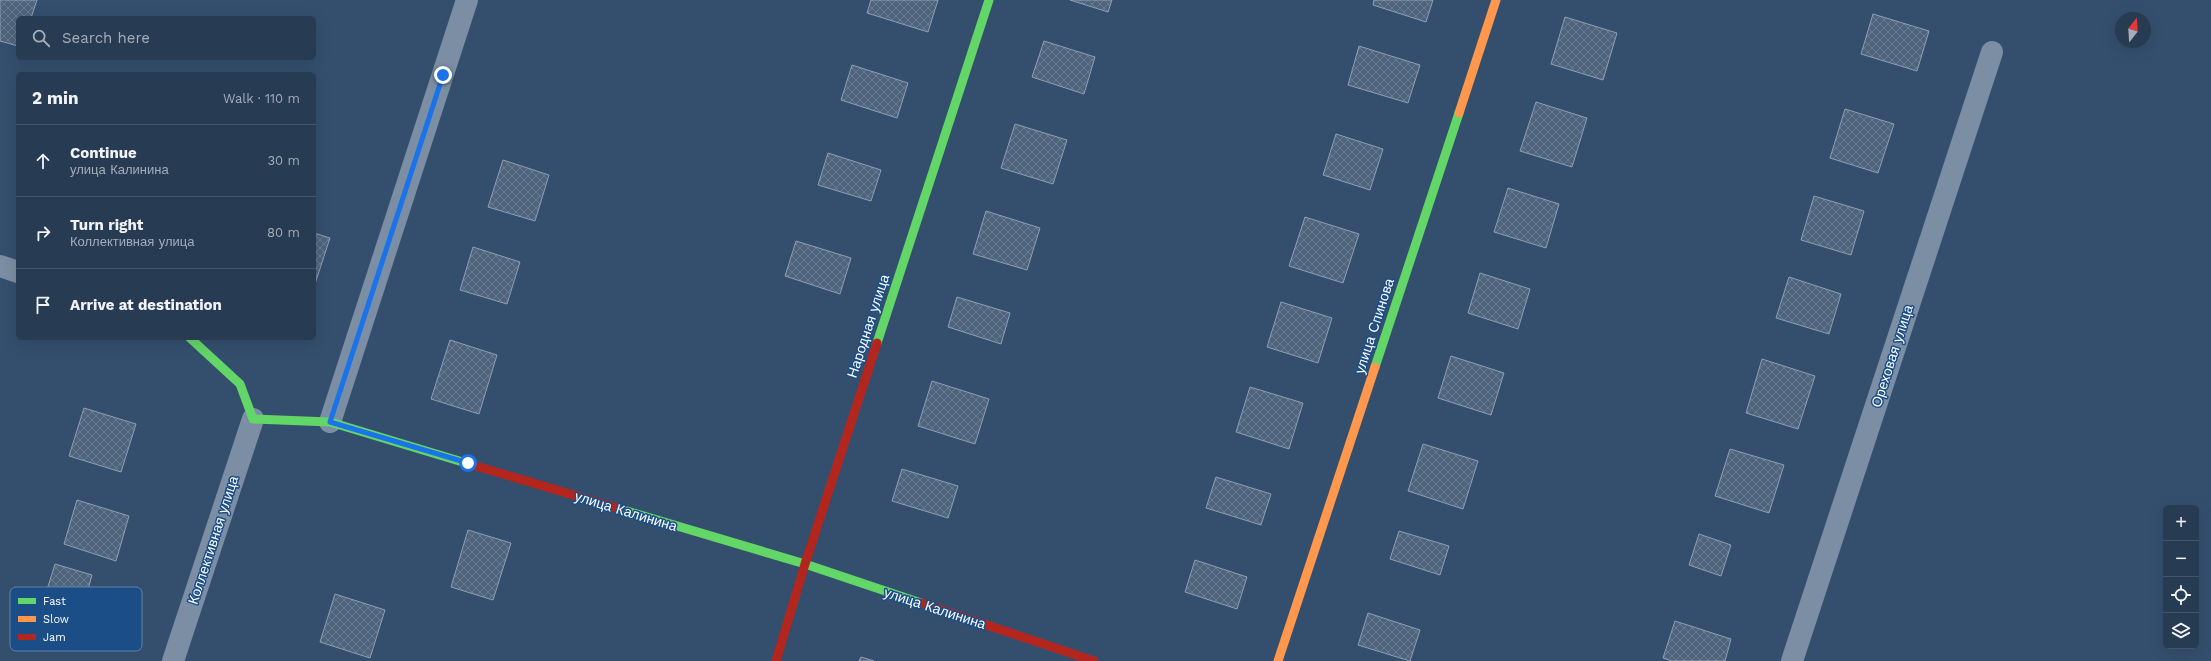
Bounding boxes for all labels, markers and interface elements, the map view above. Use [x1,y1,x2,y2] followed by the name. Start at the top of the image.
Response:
[2115,12,2151,48] north arrow
[16,16,316,60] search box
[30,27,52,49] icon: search
[62,29,150,47] text: Search here
[434,66,452,84] route end
[32,88,78,108] text: 2 min
[223,91,300,106] text: Walk · 110 m
[70,144,137,162] text: Continue
[32,150,54,172] icon: ahead
[268,153,300,168] text: 30 m
[70,162,169,177] text: улица Калинина
[70,216,143,234] text: Turn right
[32,222,54,244] icon: right
[267,225,300,240] text: 80 m
[70,234,195,249] text: Коллективная улица
[844,272,892,380] street label: Народная улица
[1351,276,1397,376] street label: улица Спинова
[32,294,54,316] icon: arrive
[70,296,222,314] text: Arrive at destination
[1868,303,1916,409] street label: Ореховая улица
[459,454,477,472] route start
[185,474,241,606] street label: Коллективная улица
[573,488,679,534] street label: улица Калинина
[2163,505,2199,649] map controls
[2163,505,2199,541] button: +
[2163,541,2199,577] button: −
[2163,577,2199,613] button: locate
[882,584,988,632] street label: улица Калинина
[10,587,142,651] legend
[43,595,66,608] text: Fast
[43,613,69,626] text: Slow
[2163,613,2199,649] button: layers
[43,631,66,644] text: Jam

